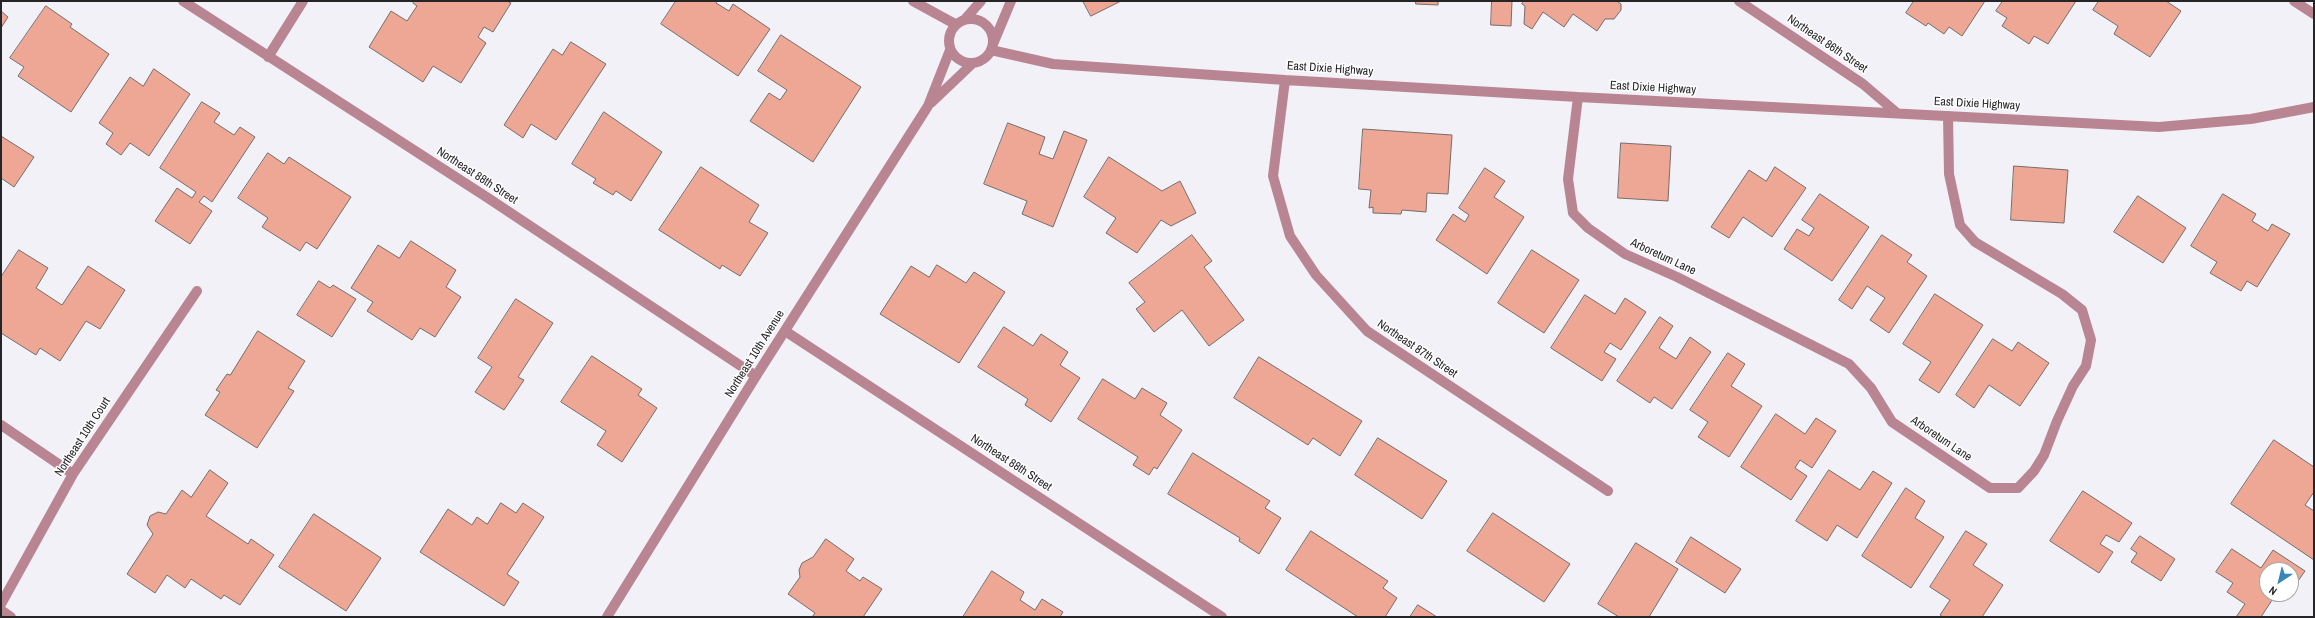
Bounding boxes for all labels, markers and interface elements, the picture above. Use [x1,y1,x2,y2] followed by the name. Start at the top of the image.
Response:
[1784,12,1870,76] street label: Northeast 86th Street
[1286,59,1374,79] street label: East Dixie Highway
[1609,79,1697,97] street label: East Dixie Highway
[1933,95,2021,113] street label: East Dixie Highway
[434,144,520,208] street label: Northeast 88th Street
[1628,236,1698,278] street label: Arboretum Lane
[722,308,788,400] street label: Northeast 10th Avenue
[1374,317,1460,381] street label: Northeast 87th Street
[52,395,114,479] street label: Northeast 10th Court
[1908,413,1974,465] street label: Arboretum Lane
[968,431,1054,495] street label: Northeast 88th Street
[2259,562,2299,602] north arrow
[2266,583,2279,599] text: N

